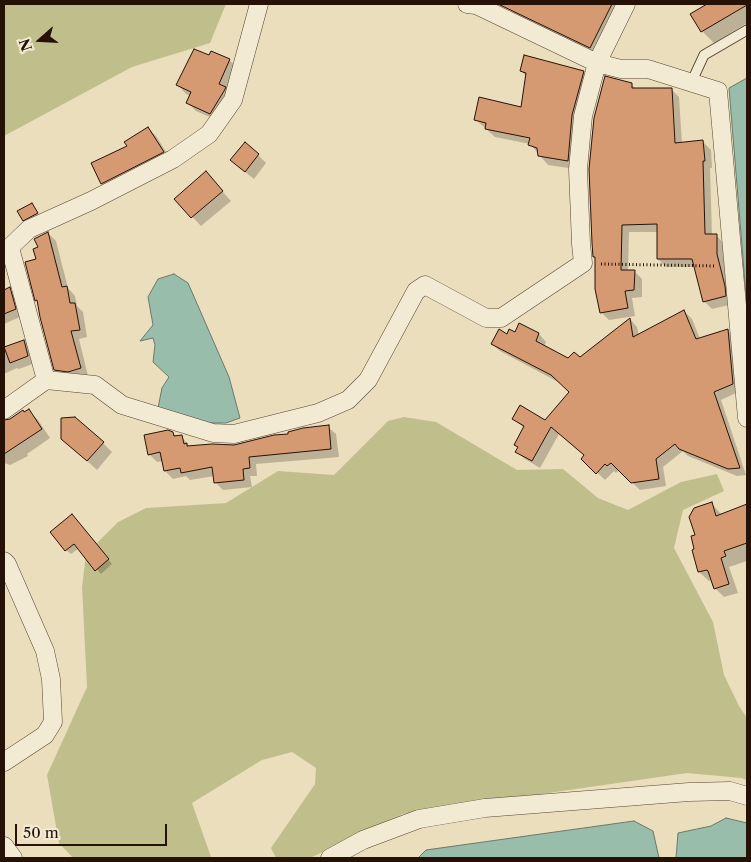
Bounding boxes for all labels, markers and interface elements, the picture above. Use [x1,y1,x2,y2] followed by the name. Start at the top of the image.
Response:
[15,15,65,65] north arrow
[15,36,36,54] text: N
[18,814,170,846] scale bar
[23,823,59,842] text: 50 m

